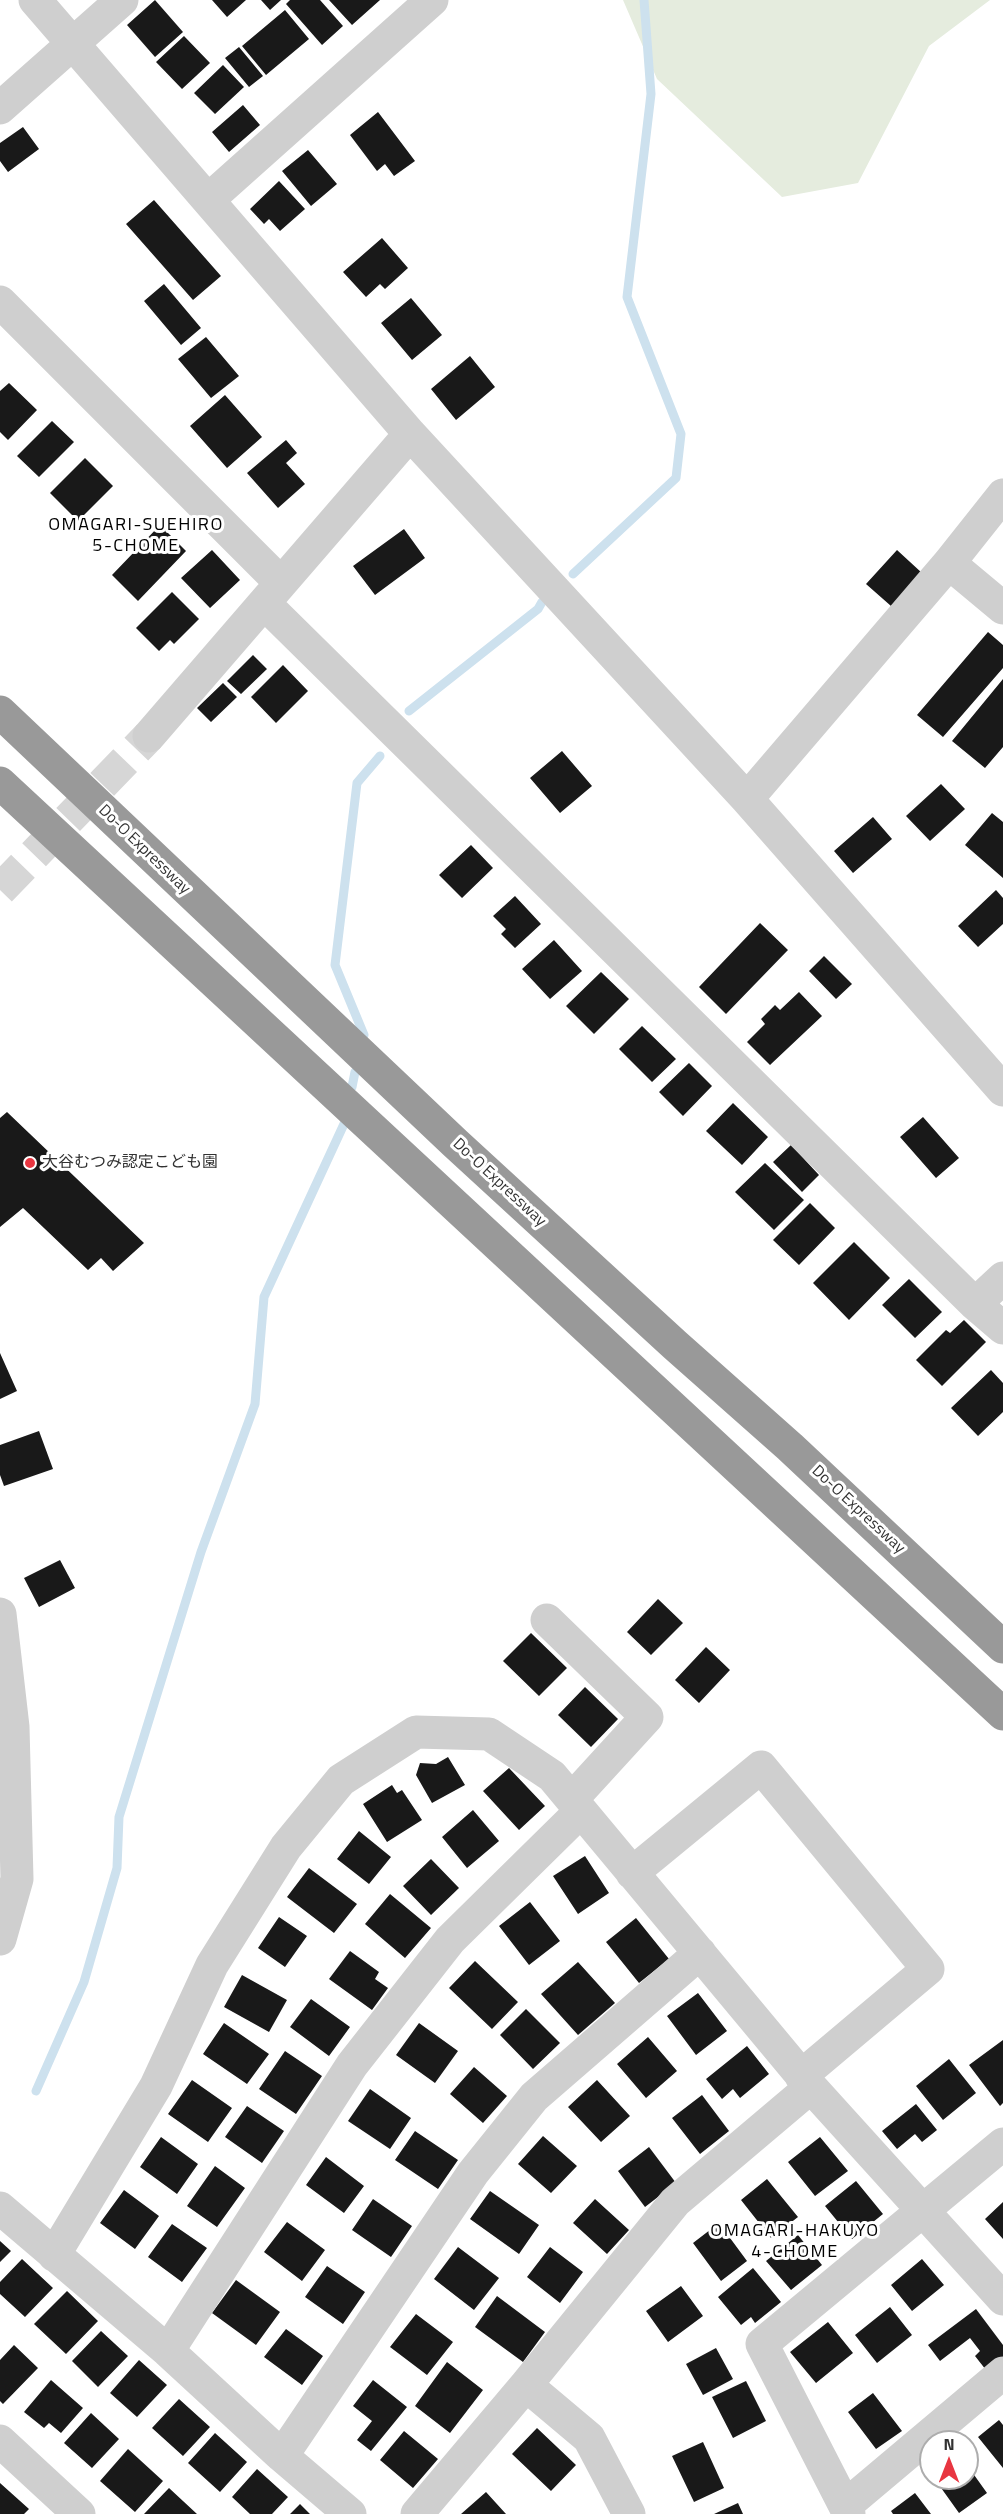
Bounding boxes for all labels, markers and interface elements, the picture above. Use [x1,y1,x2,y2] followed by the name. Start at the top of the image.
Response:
[48,515,224,558] district label: OMAGARI-SUEHIRO 5-CHOME
[94,801,194,899] street label: Do-O Expressway
[448,1135,550,1231] street label: Do-O Expressway
[42,1153,218,1173] place label: 大谷むつみ認定こども園
[23,1156,37,1170] marker: 大谷むつみ認定こども園
[807,1462,909,1558] street label: Do-O Expressway
[710,2221,880,2264] district label: OMAGARI-HAKUYO 4-CHOME
[919,2430,979,2490] north arrow
[943,2432,955,2456] text: N

